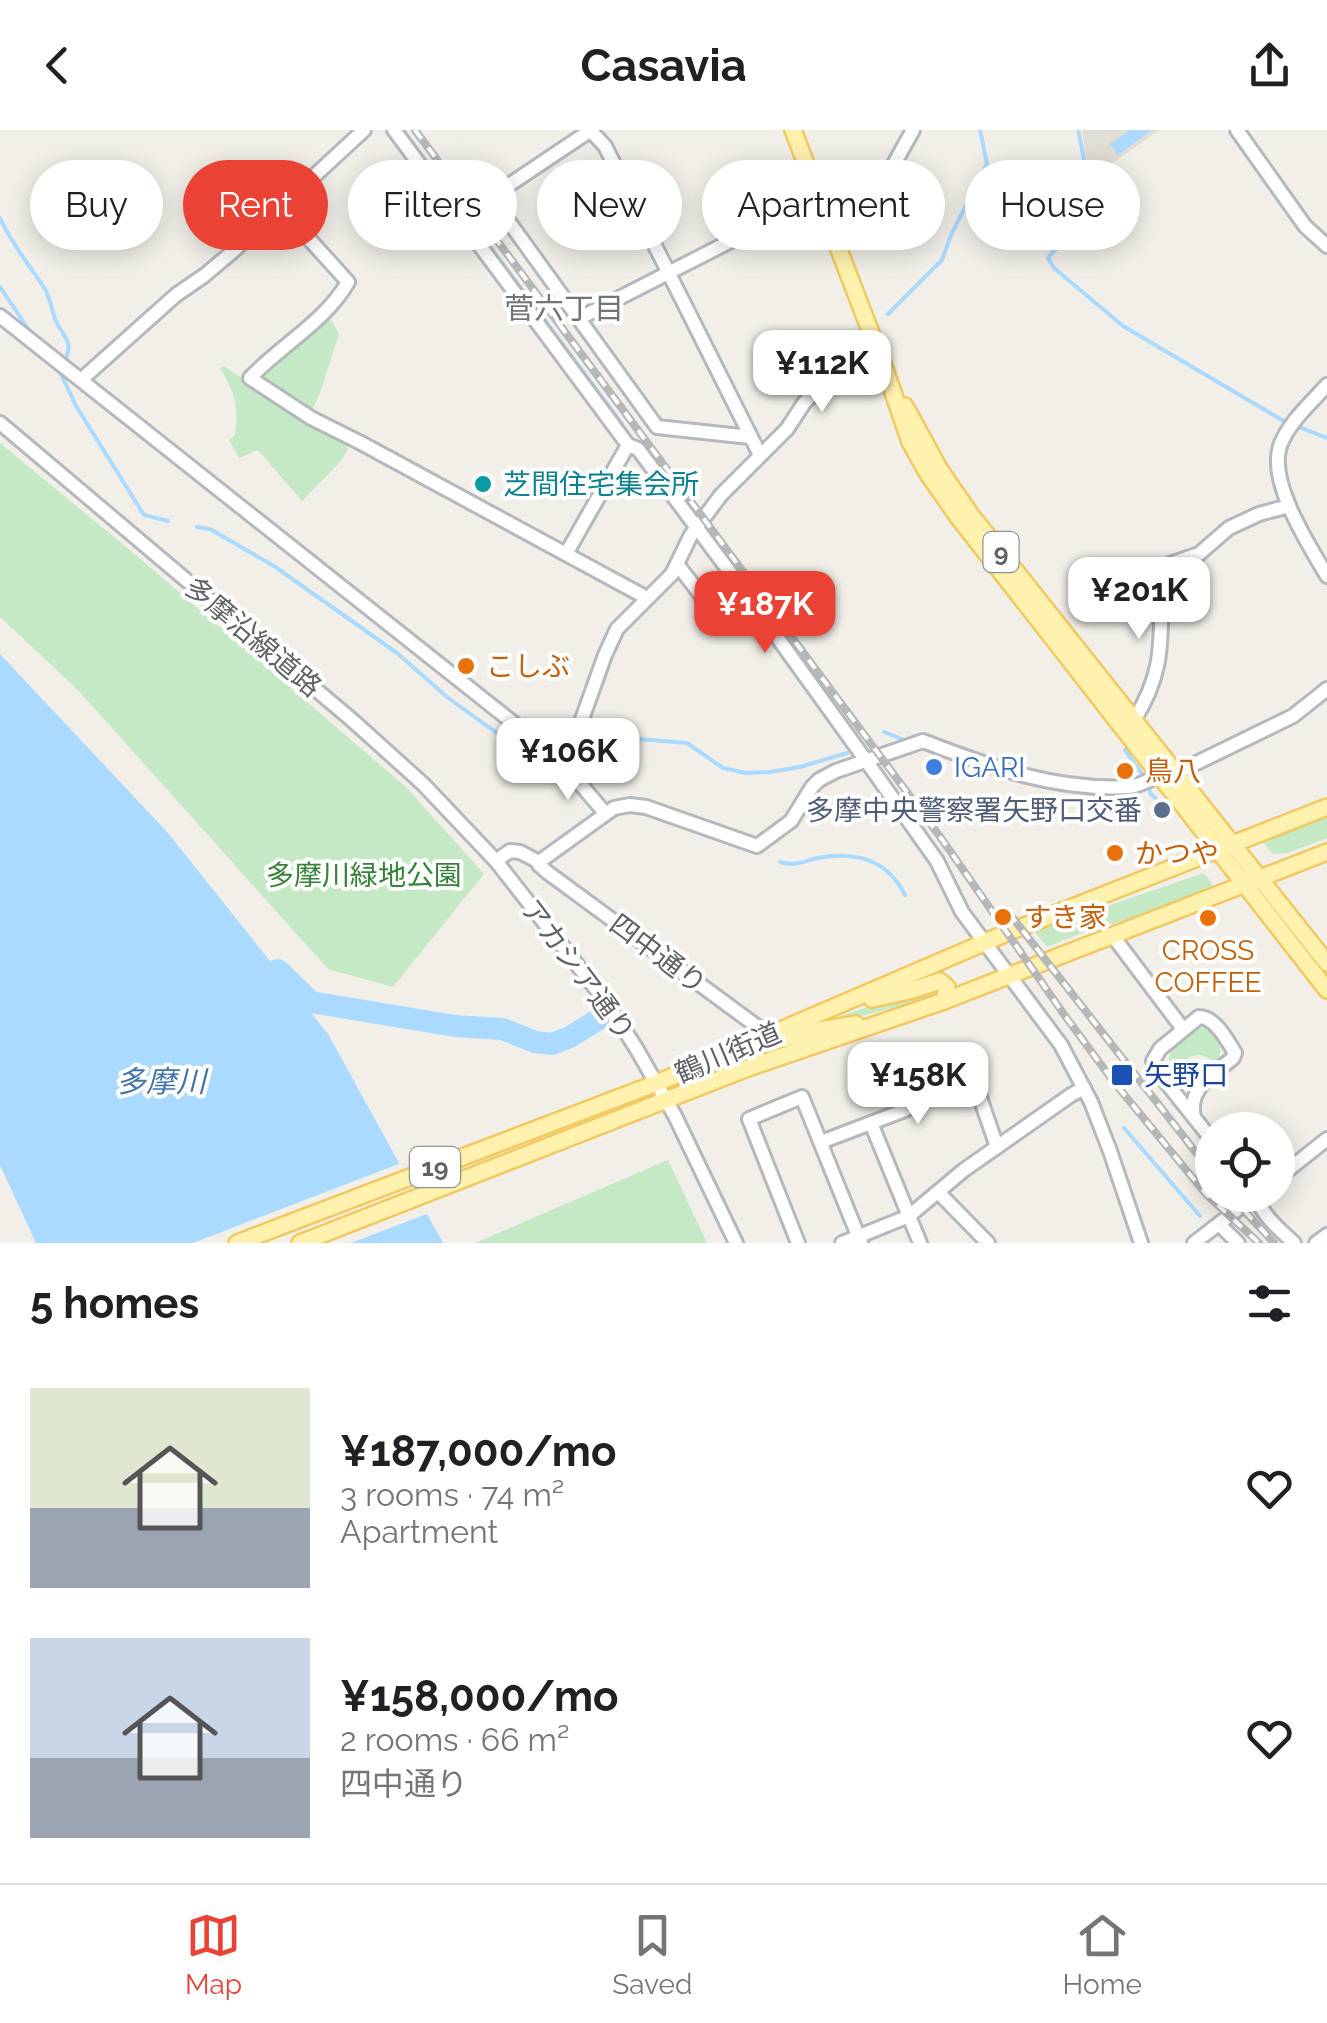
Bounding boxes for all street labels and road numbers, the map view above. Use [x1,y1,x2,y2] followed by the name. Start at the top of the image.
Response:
[984,532,1018,572] road number: 9
[178,570,328,704] street label: 多摩沿線道路
[514,893,642,1047] street label: アカシア通り
[603,907,713,1001] street label: 四中通り
[670,1016,786,1090] street label: 鶴川街道
[410,1147,460,1187] road number: 19

